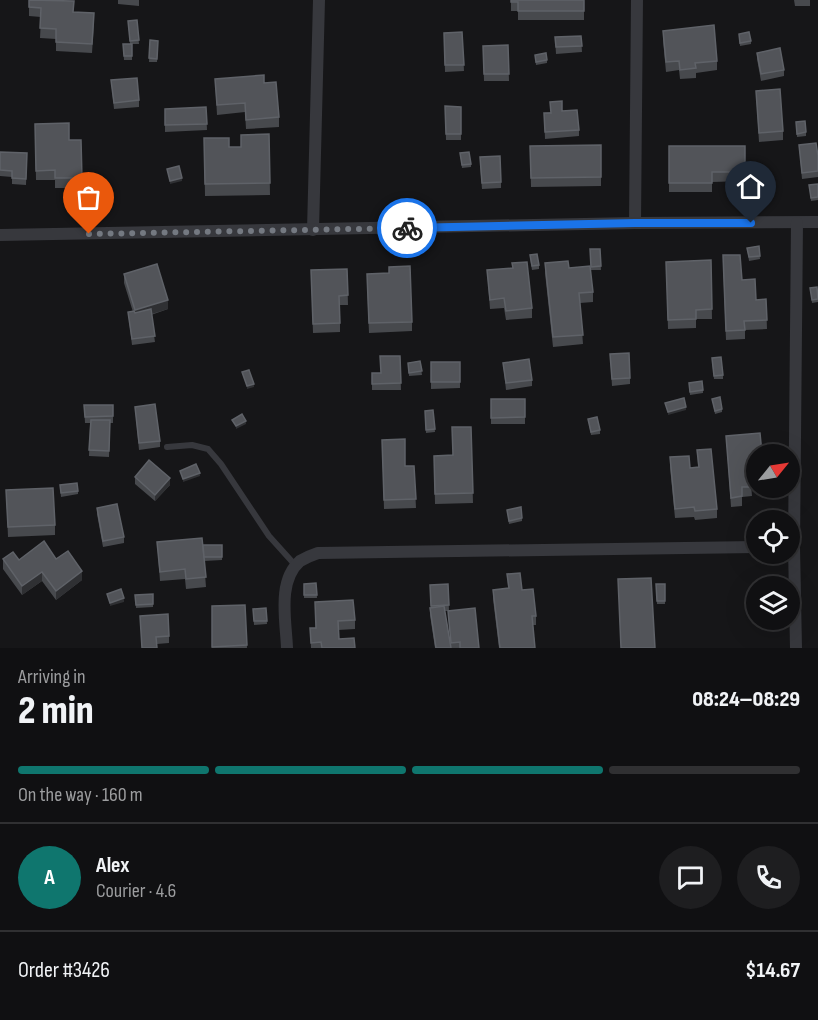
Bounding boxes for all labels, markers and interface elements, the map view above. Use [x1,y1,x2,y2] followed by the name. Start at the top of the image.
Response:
[725,161,776,223] pin
[734,170,767,203] icon: home
[63,172,114,234] pin
[72,181,105,214] icon: bag
[377,198,437,258] courier
[391,212,424,245] icon: bike
[746,444,800,498] north arrow
[746,444,800,630] map controls
[746,510,800,564] button: locate
[746,576,800,630] button: layers
[18,665,86,689] text: Arriving in
[692,686,800,713] text: 08:24–08:29
[18,688,94,735] text: 2 min
[18,783,143,807] text: On the way · 160 m
[659,846,722,909] button: chat
[737,846,800,909] button: phone
[96,852,129,879] text: Alex
[44,864,55,891] text: A
[96,879,176,903] text: Courier · 4.6
[18,957,110,984] text: Order #3426
[745,957,800,984] text: $14.67

